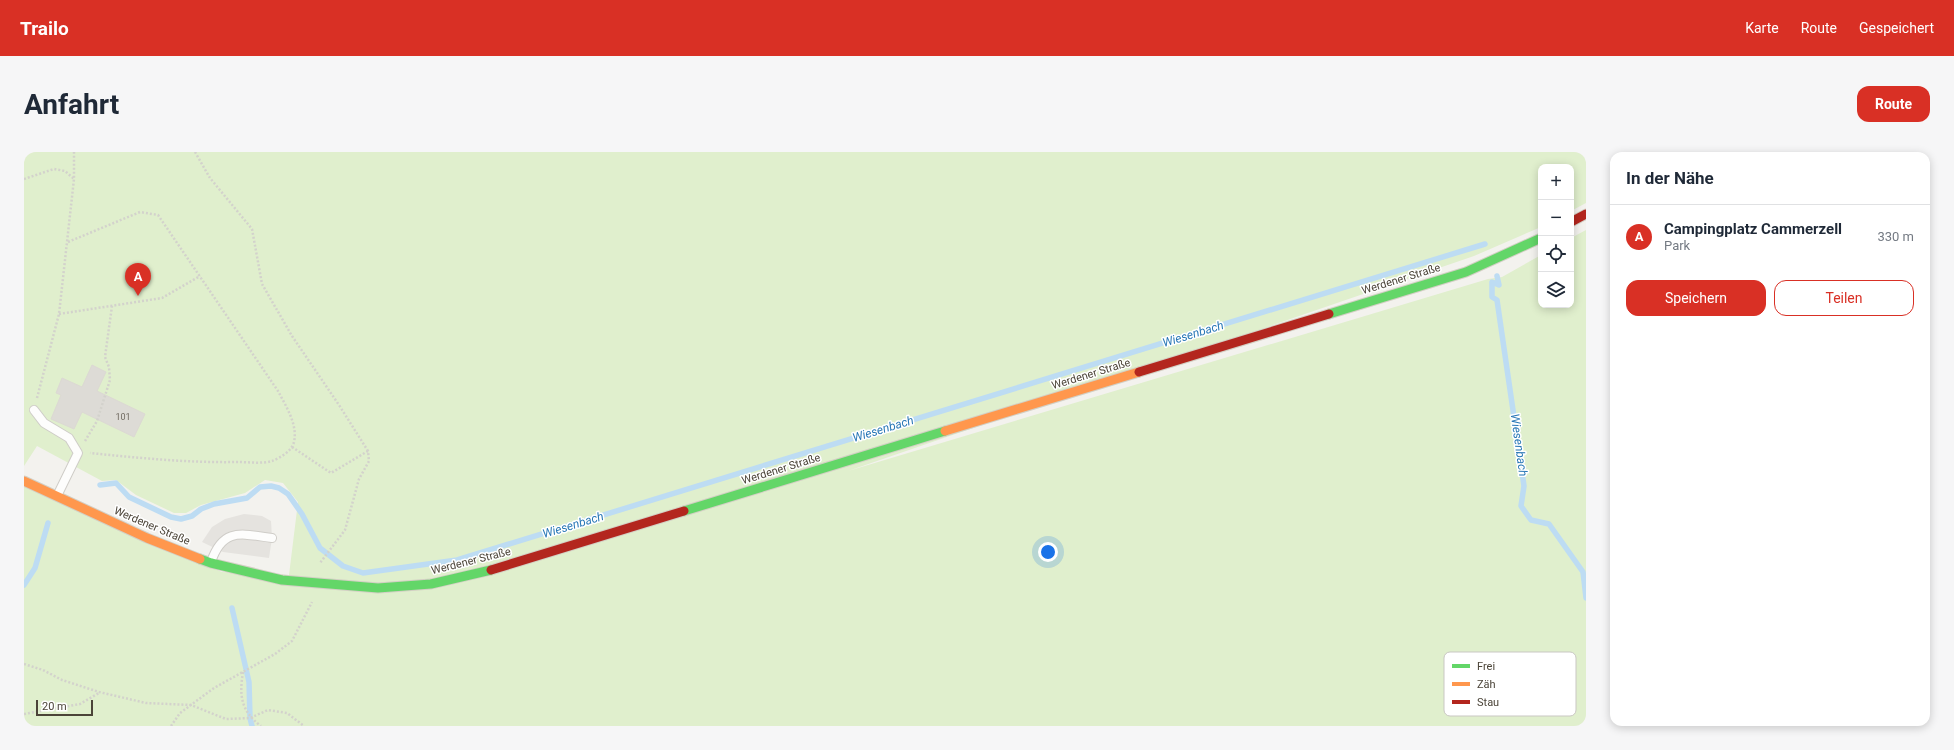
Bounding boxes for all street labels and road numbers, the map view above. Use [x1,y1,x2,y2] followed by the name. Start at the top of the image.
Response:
[1360,261,1442,297] street label: Werdener Straße
[1050,356,1132,392] street label: Werdener Straße
[740,451,822,487] street label: Werdener Straße
[112,504,192,548] street label: Werdener Straße
[430,545,512,577] street label: Werdener Straße

